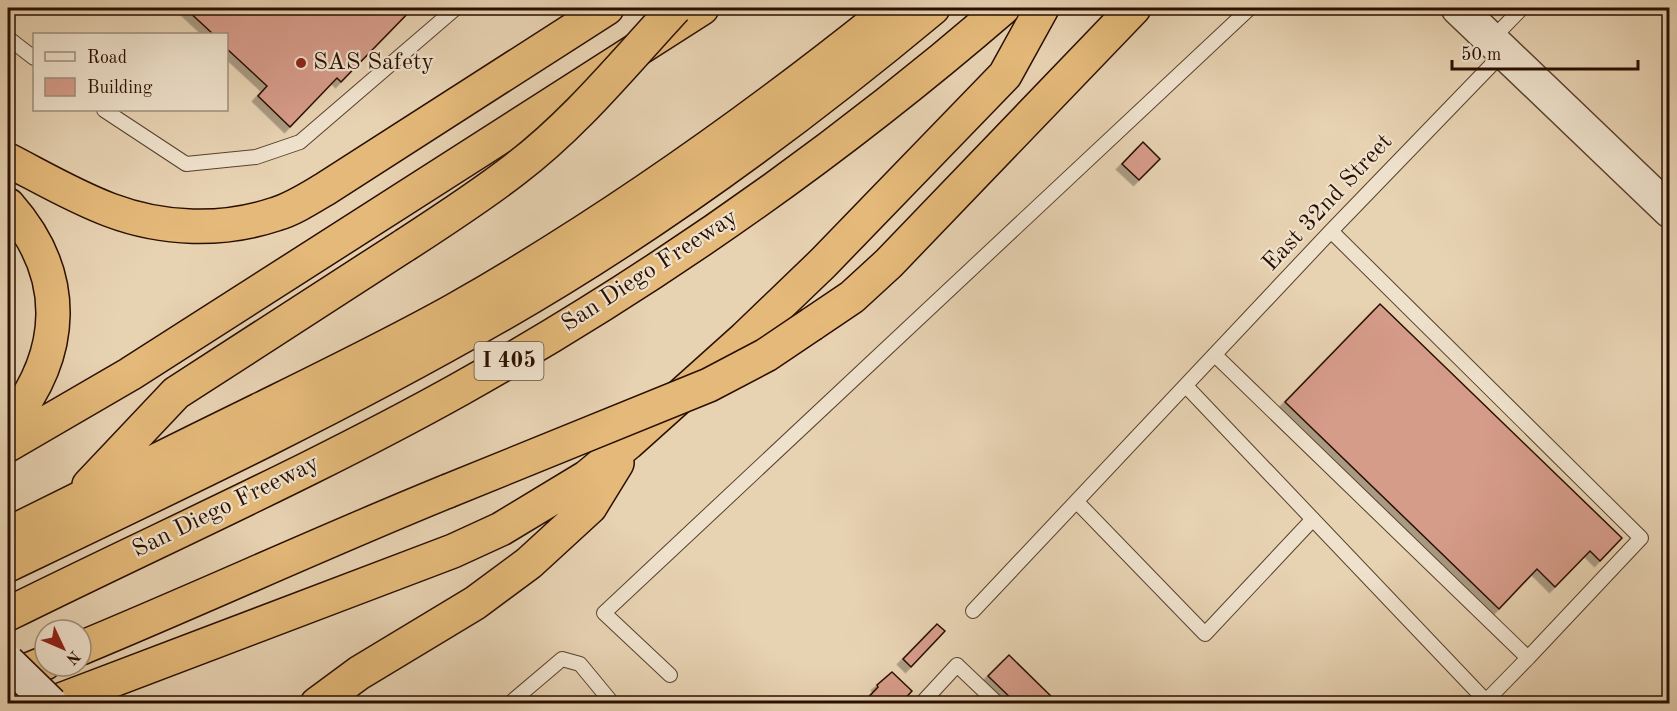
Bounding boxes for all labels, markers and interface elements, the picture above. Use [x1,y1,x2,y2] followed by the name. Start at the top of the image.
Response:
[33,33,228,111] legend
[1452,33,1638,71] scale bar
[1461,46,1501,64] text: 50 m
[87,49,127,67] text: Road
[313,51,434,75] place label: SAS Safety
[294,56,308,70] marker: SAS Safety
[87,79,153,97] text: Building
[1259,130,1397,276] street label: East 32nd Street
[558,205,742,337] street label: San Diego Freeway
[474,342,544,380] road number: I 405
[129,451,323,563] street label: San Diego Freeway
[33,618,93,678] north arrow
[62,647,82,668] text: N

